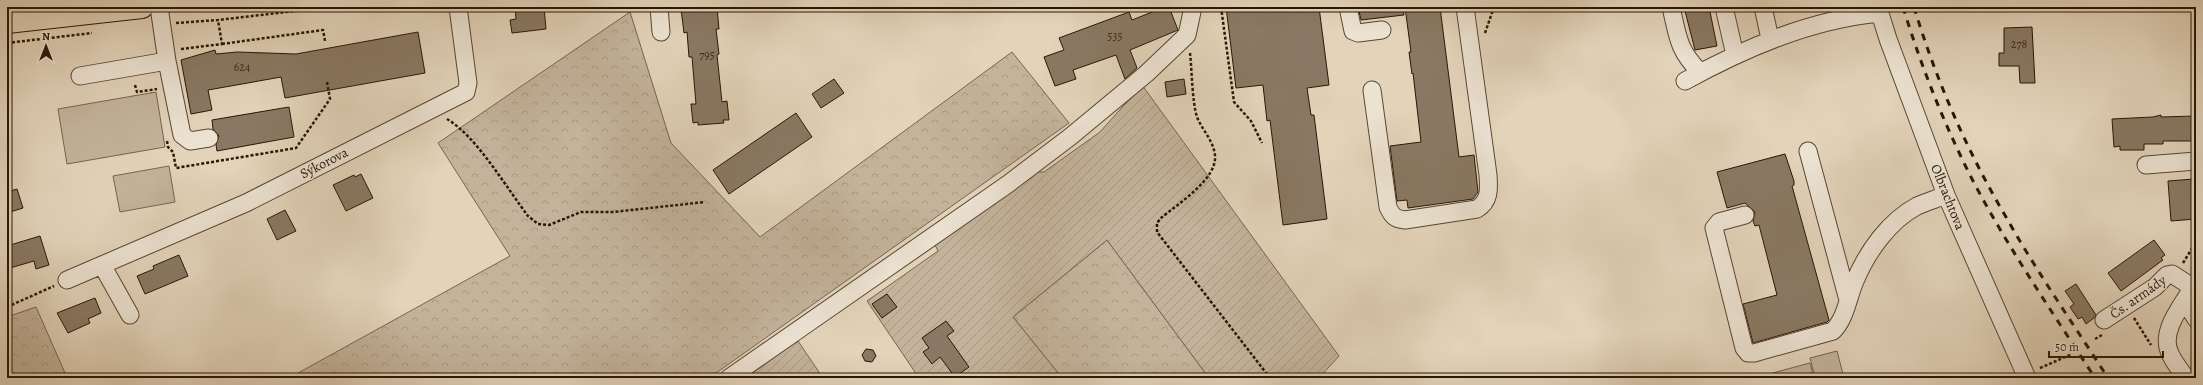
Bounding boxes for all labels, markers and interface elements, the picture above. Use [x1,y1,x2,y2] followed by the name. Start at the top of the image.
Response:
[26,26,66,66] north arrow
[1107,28,1123,44] house number: 535
[42,29,50,44] text: N
[2011,36,2027,52] house number: 278
[699,47,715,63] house number: 795
[234,59,251,75] house number: 624
[297,143,352,183] street label: Sýkorova
[1926,161,1970,233] street label: Olbrachtova
[2106,270,2171,323] street label: Čs. armády
[2049,333,2163,359] scale bar
[2055,339,2079,355] text: 50 m

